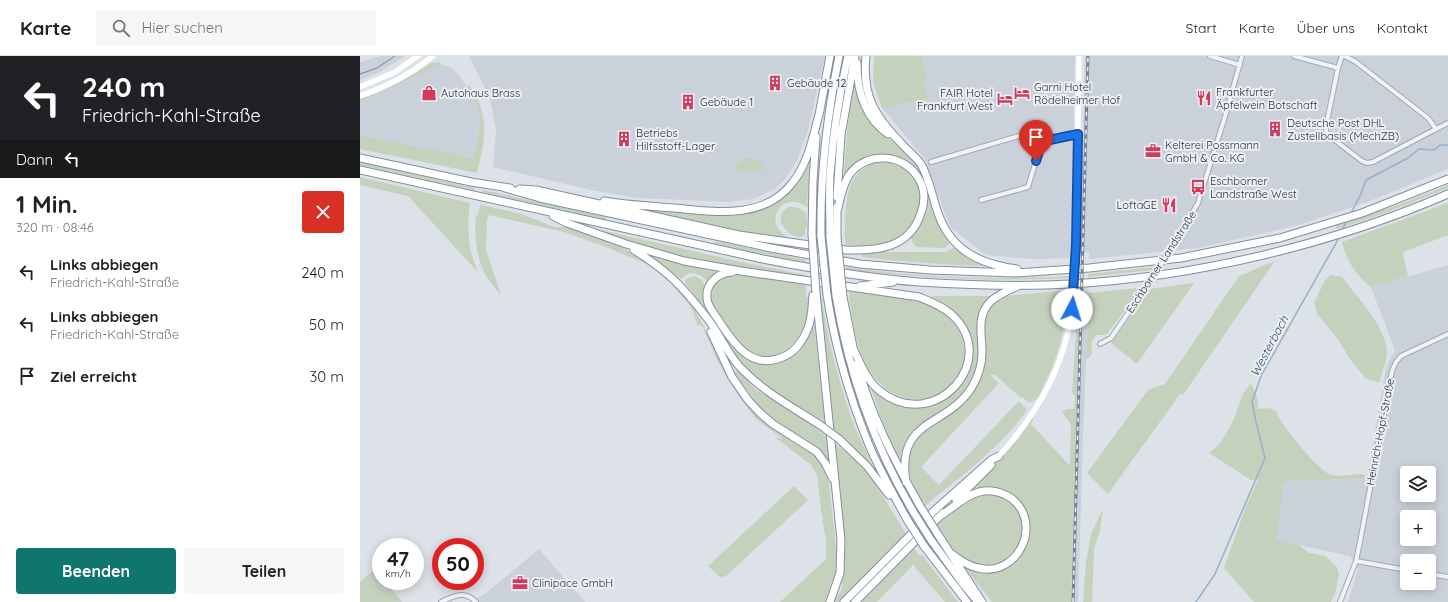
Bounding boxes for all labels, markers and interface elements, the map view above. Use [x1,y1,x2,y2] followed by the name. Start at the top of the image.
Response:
[96,10,376,46] search box
[20,16,72,40] text: Karte
[110,17,132,39] icon: search
[142,18,223,37] text: Hier suchen
[1185,19,1217,37] text: Start
[1239,19,1275,37] text: Karte
[1297,19,1355,37] text: Über uns
[1377,19,1428,37] text: Kontakt
[82,69,165,104] text: 240 m
[16,72,68,124] icon: left
[766,74,784,92] building icon: Gebäude 12
[787,76,846,90] place label: Gebäude 12
[1034,80,1120,107] place label: Garni Hotel Rödelheimer Hof
[420,84,438,102] shop icon: Autohaus Brass
[1013,84,1031,102] hotel icon: Garni Hotel Rödelheimer Hof
[1216,85,1318,112] place label: Frankfurter Äpfelwein Botschaft
[441,86,520,100] place label: Autohaus Brass
[917,86,993,113] place label: FAIR Hotel Frankfurt West
[1195,89,1213,107] restaurant icon: Frankfurter Äpfelwein Botschaft
[996,90,1014,108] hotel icon: FAIR Hotel Frankfurt West
[679,93,697,111] building icon: Gebäude 1
[700,95,753,109] place label: Gebäude 1
[82,104,261,127] text: Friedrich-Kahl-Straße
[1287,116,1399,143] place label: Deutsche Post DHL Zustellbasis (MechZB)
[1019,120,1053,161] pin
[1266,120,1284,138] building icon: Deutsche Post DHL Zustellbasis (MechZB)
[636,126,716,153] place label: Betriebs Hilfsstoff-Lager
[1025,126,1047,148] icon: arrive
[615,130,633,148] building icon: Betriebs Hilfsstoff-Lager
[1165,138,1259,165] place label: Kelterei Possmann GmbH & Co. KG
[1144,142,1162,160] office icon: Kelterei Possmann GmbH & Co. KG
[61,148,83,170] icon: left
[16,150,53,169] text: Dann
[1210,174,1297,201] place label: Eschborner Landstraße West
[1189,178,1207,196] bus stop icon: Eschborner Landstraße West
[16,189,78,219] text: 1 Min.
[302,191,344,233] button: close
[1160,196,1178,214] restaurant icon: LoftaGE
[1116,198,1157,212] place label: LoftaGE
[1123,208,1199,316] street label: Eschborner Landstraße
[16,219,94,235] text: 320 m · 08:46
[50,255,158,274] text: Links abbiegen
[16,261,38,283] icon: left
[301,263,344,282] text: 240 m
[50,274,179,290] text: Friedrich-Kahl-Straße
[1051,288,1093,330] position arrow
[50,307,158,326] text: Links abbiegen
[16,313,38,335] icon: left
[1247,313,1291,379] water label: Westerbach
[309,315,344,334] text: 50 m
[50,326,179,342] text: Friedrich-Kahl-Straße
[16,365,38,387] icon: arrive
[50,367,137,386] text: Ziel erreicht
[309,367,344,386] text: 30 m
[1363,377,1397,487] street label: Heinrich-Hopf-Straße
[1400,466,1436,590] map controls
[1400,466,1436,502] button: layers
[1400,510,1436,546] button: +
[432,538,484,590] speed limit sign: 50
[387,546,409,571] text: 47
[16,548,176,594] button: Beenden
[184,548,344,594] button: Teilen
[1400,554,1436,590] button: −
[385,567,411,580] text: km/h
[511,574,529,592] office icon: Clinipace GmbH
[532,576,613,590] place label: Clinipace GmbH

